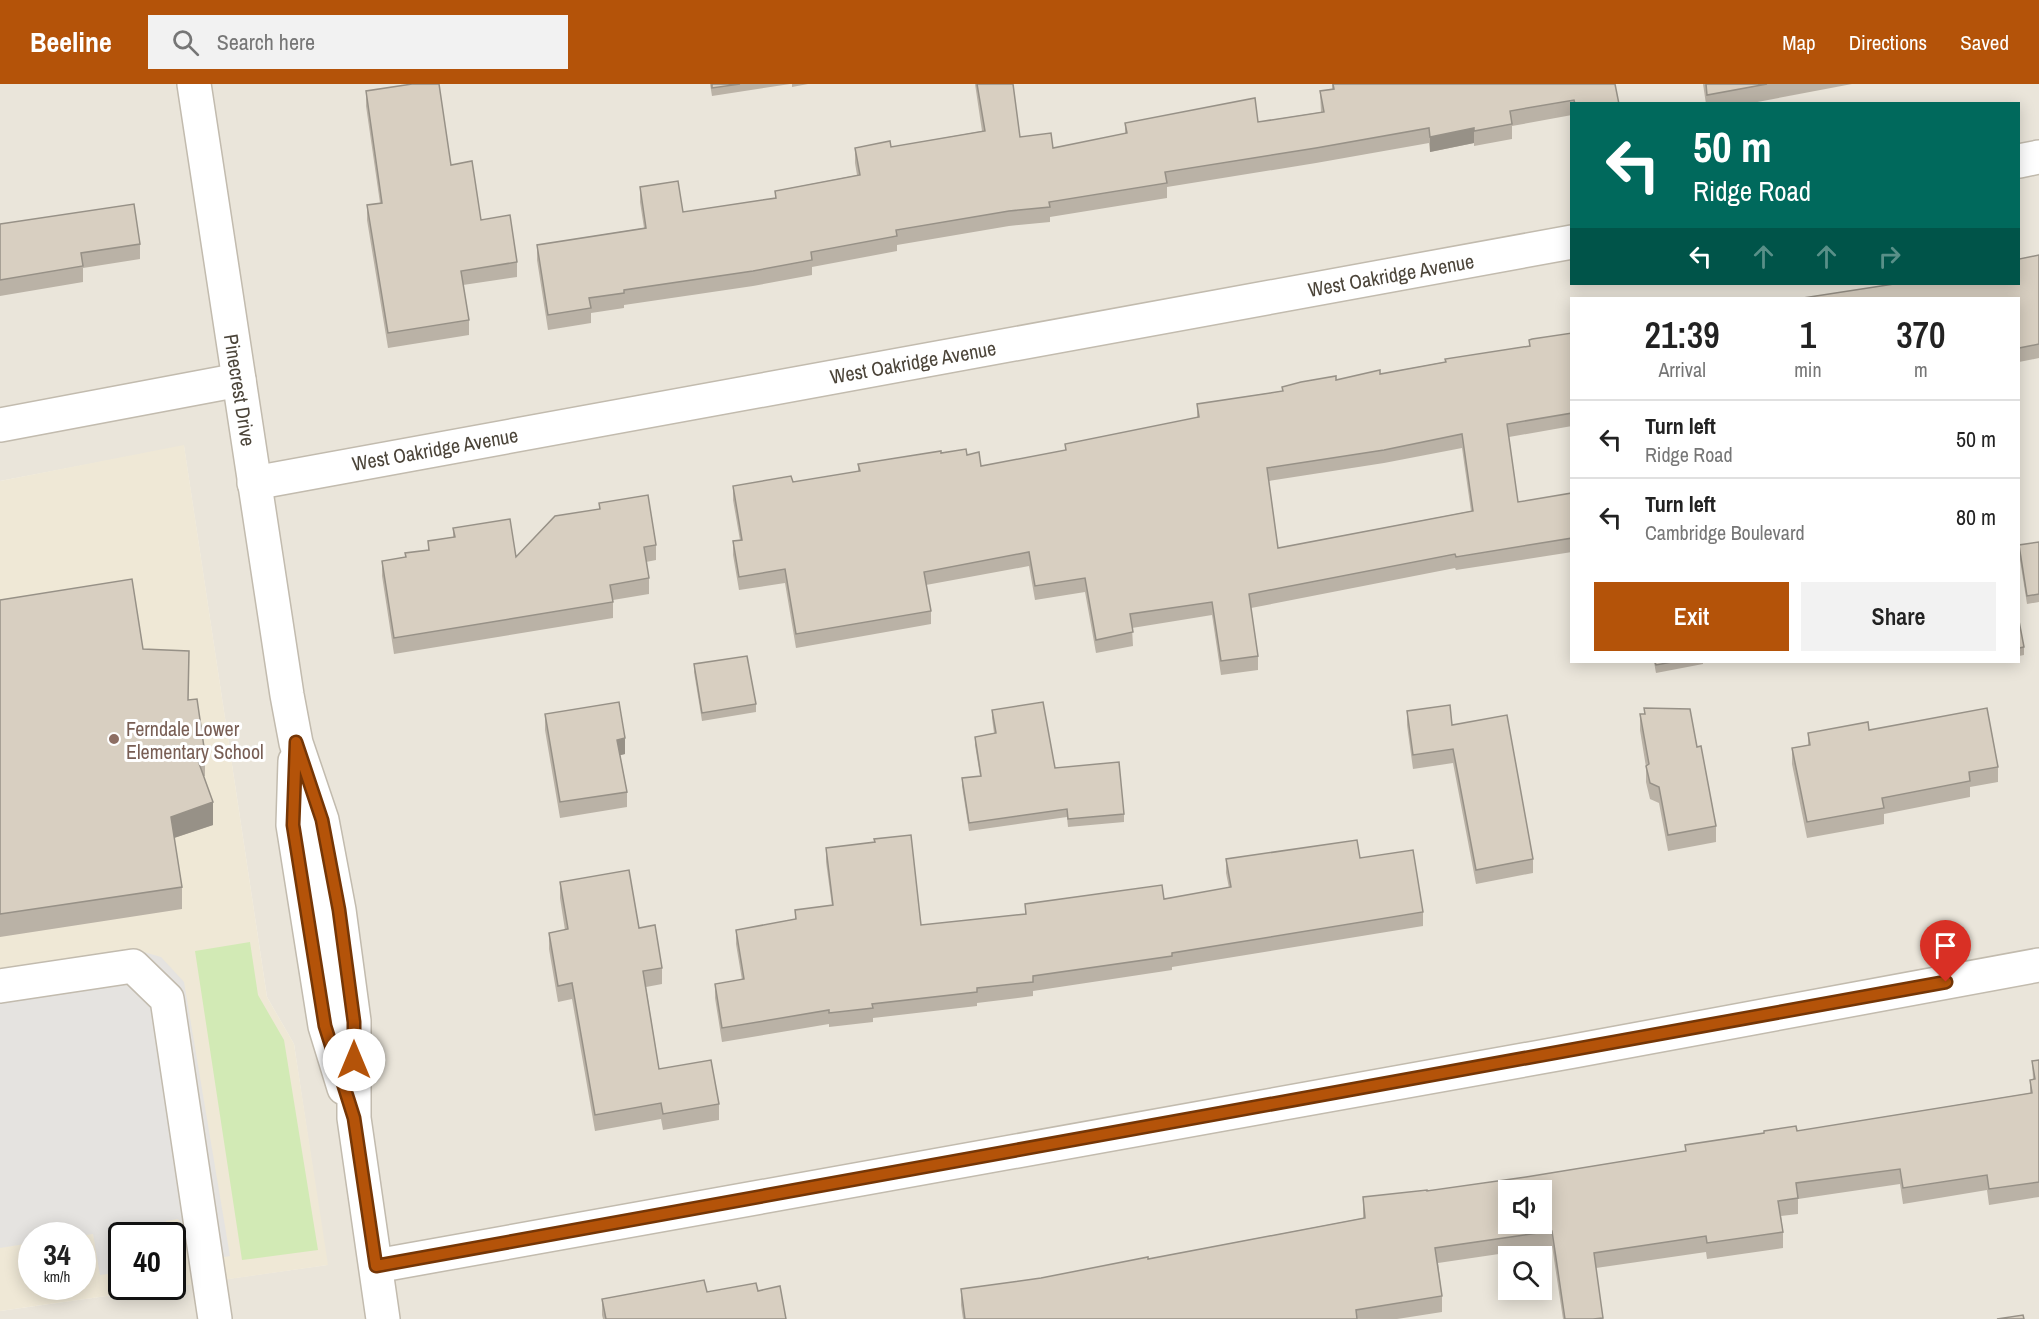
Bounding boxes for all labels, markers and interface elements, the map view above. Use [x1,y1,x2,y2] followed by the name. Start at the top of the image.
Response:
[148,15,568,69] search box
[30,23,112,61] text: Beeline
[169,26,202,59] icon: search
[217,27,315,57] text: Search here
[1782,28,1816,57] text: Map
[1849,28,1927,57] text: Directions
[1960,28,2009,57] text: Saved
[1693,119,1772,175] text: 50 m
[1594,126,1672,204] icon: left
[1693,173,1811,209] text: Ridge Road
[1684,240,1717,273] icon: left
[1747,240,1780,273] icon: ahead
[1810,240,1843,273] icon: ahead
[1873,240,1906,273] icon: right
[1306,247,1476,303] street label: West Oakridge Avenue
[1645,311,1720,359] text: 21:39
[1800,311,1816,359] text: 1
[1896,311,1945,359] text: 370
[218,332,262,448] street label: Pinecrest Drive
[828,334,998,390] street label: West Oakridge Avenue
[1658,356,1706,383] text: Arrival
[1794,356,1822,383] text: min
[1914,356,1928,383] text: m
[1645,411,1716,441] text: Turn left
[350,421,520,477] street label: West Oakridge Avenue
[1594,423,1627,456] icon: left
[1956,424,1996,454] text: 50 m
[1645,441,1733,468] text: Ridge Road
[1645,489,1716,519] text: Turn left
[1594,501,1627,534] icon: left
[1956,502,1996,532] text: 80 m
[1645,519,1805,546] text: Cambridge Boulevard
[1594,582,1789,651] button: Exit
[1801,582,1996,651] button: Share
[126,715,264,765] place label: Ferndale Lower Elementary School
[107,732,121,746] marker: Ferndale Lower Elementary School
[1920,920,1971,982] pin
[1929,929,1962,962] icon: arrive
[322,1028,386,1092] position arrow
[1498,1180,1552,1300] map controls
[1498,1180,1552,1234] button: sound
[108,1222,186,1300] speed limit sign: 40
[43,1234,71,1274] text: 34
[1498,1246,1552,1300] button: search
[44,1266,70,1287] text: km/h

